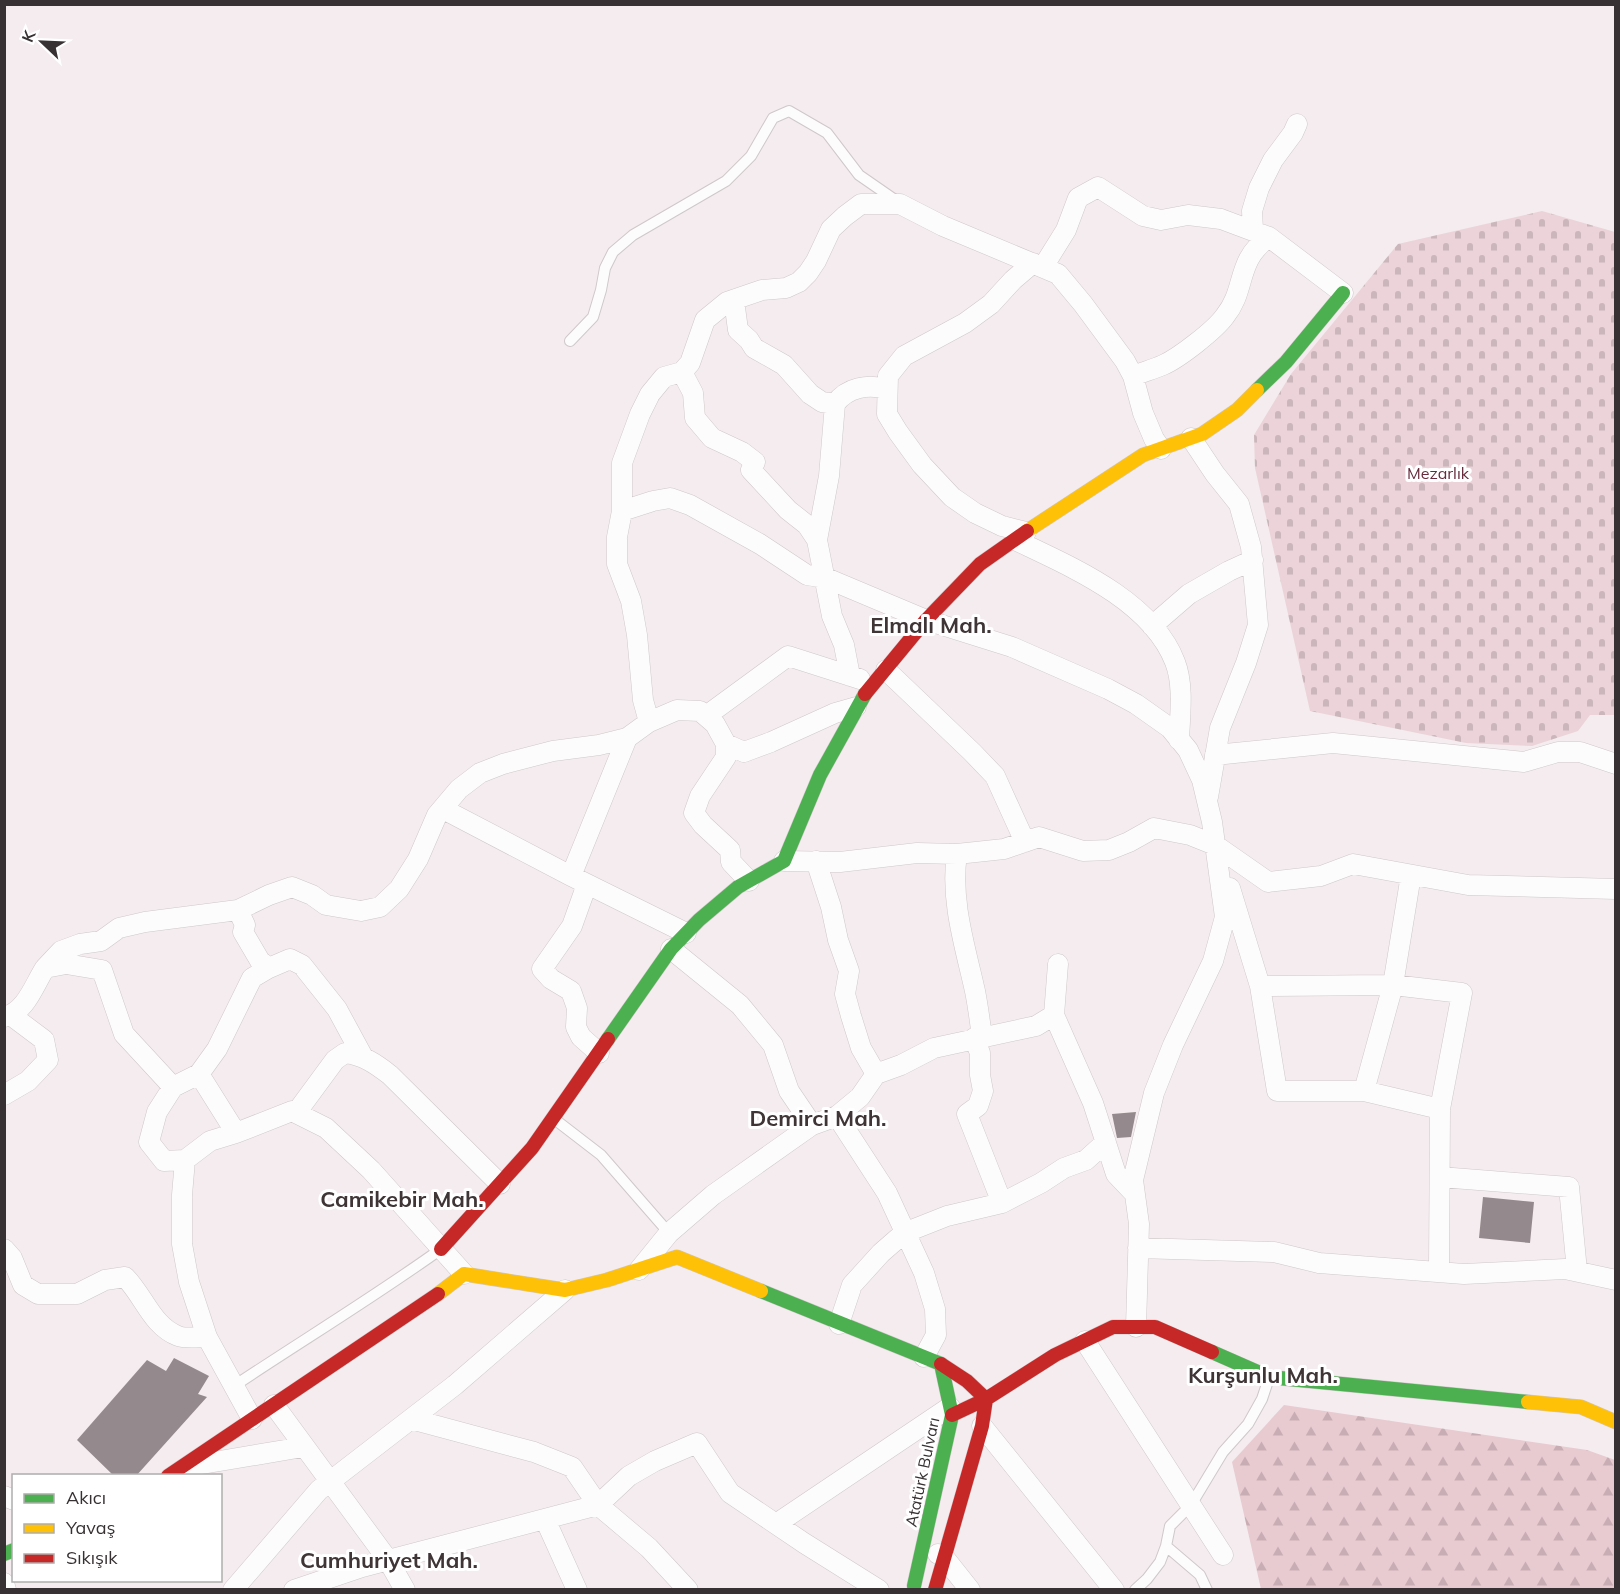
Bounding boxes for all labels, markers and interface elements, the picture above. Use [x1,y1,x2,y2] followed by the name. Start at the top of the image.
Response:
[12,12,72,72] north arrow
[17,26,40,45] text: K
[1407,463,1470,483] park label: Mezarlık
[870,611,992,639] district label: Elmalı Mah.
[749,1104,887,1132] district label: Demirci Mah.
[320,1185,484,1213] district label: Camikebir Mah.
[1188,1361,1338,1389] district label: Kurşunlu Mah.
[901,1415,943,1529] street label: Atatürk Bulvarı
[12,1474,222,1582] legend
[66,1486,106,1509] text: Akıcı
[65,1516,115,1539] text: Yavaş
[66,1546,118,1569] text: Sıkışık
[300,1546,478,1574] district label: Cumhuriyet Mah.

